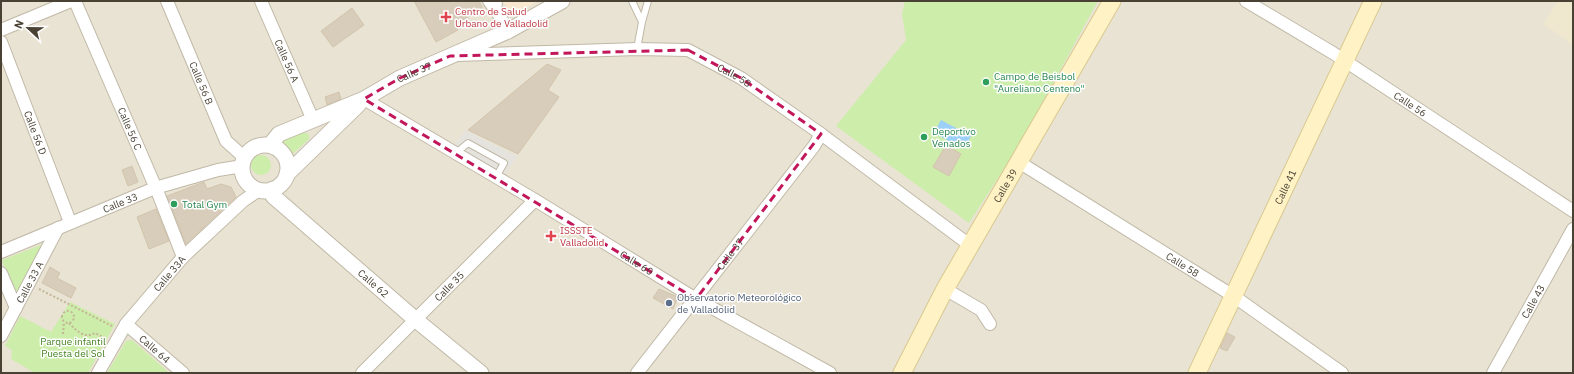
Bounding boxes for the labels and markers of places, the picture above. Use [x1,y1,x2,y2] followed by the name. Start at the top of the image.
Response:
[455,5,548,30] place label: Centro de Salud Urbano de Valladolid
[440,11,452,23] marker: Centro de Salud Urbano de Valladolid
[994,70,1085,95] place label: Campo de Beisbol "Aureliano Centeno"
[981,77,991,87] marker: Campo de Beisbol "Aureliano Centeno"
[932,125,976,150] place label: Deportivo Venados
[919,132,929,142] marker: Deportivo Venados
[182,198,227,211] place label: Total Gym
[169,199,179,209] marker: Total Gym
[560,224,604,249] place label: ISSSTE Valladolid
[545,230,557,242] marker: ISSSTE Valladolid
[677,291,802,316] place label: Observatorio Meteorológico de Valladolid
[664,298,674,308] marker: Observatorio Meteorológico de Valladolid

